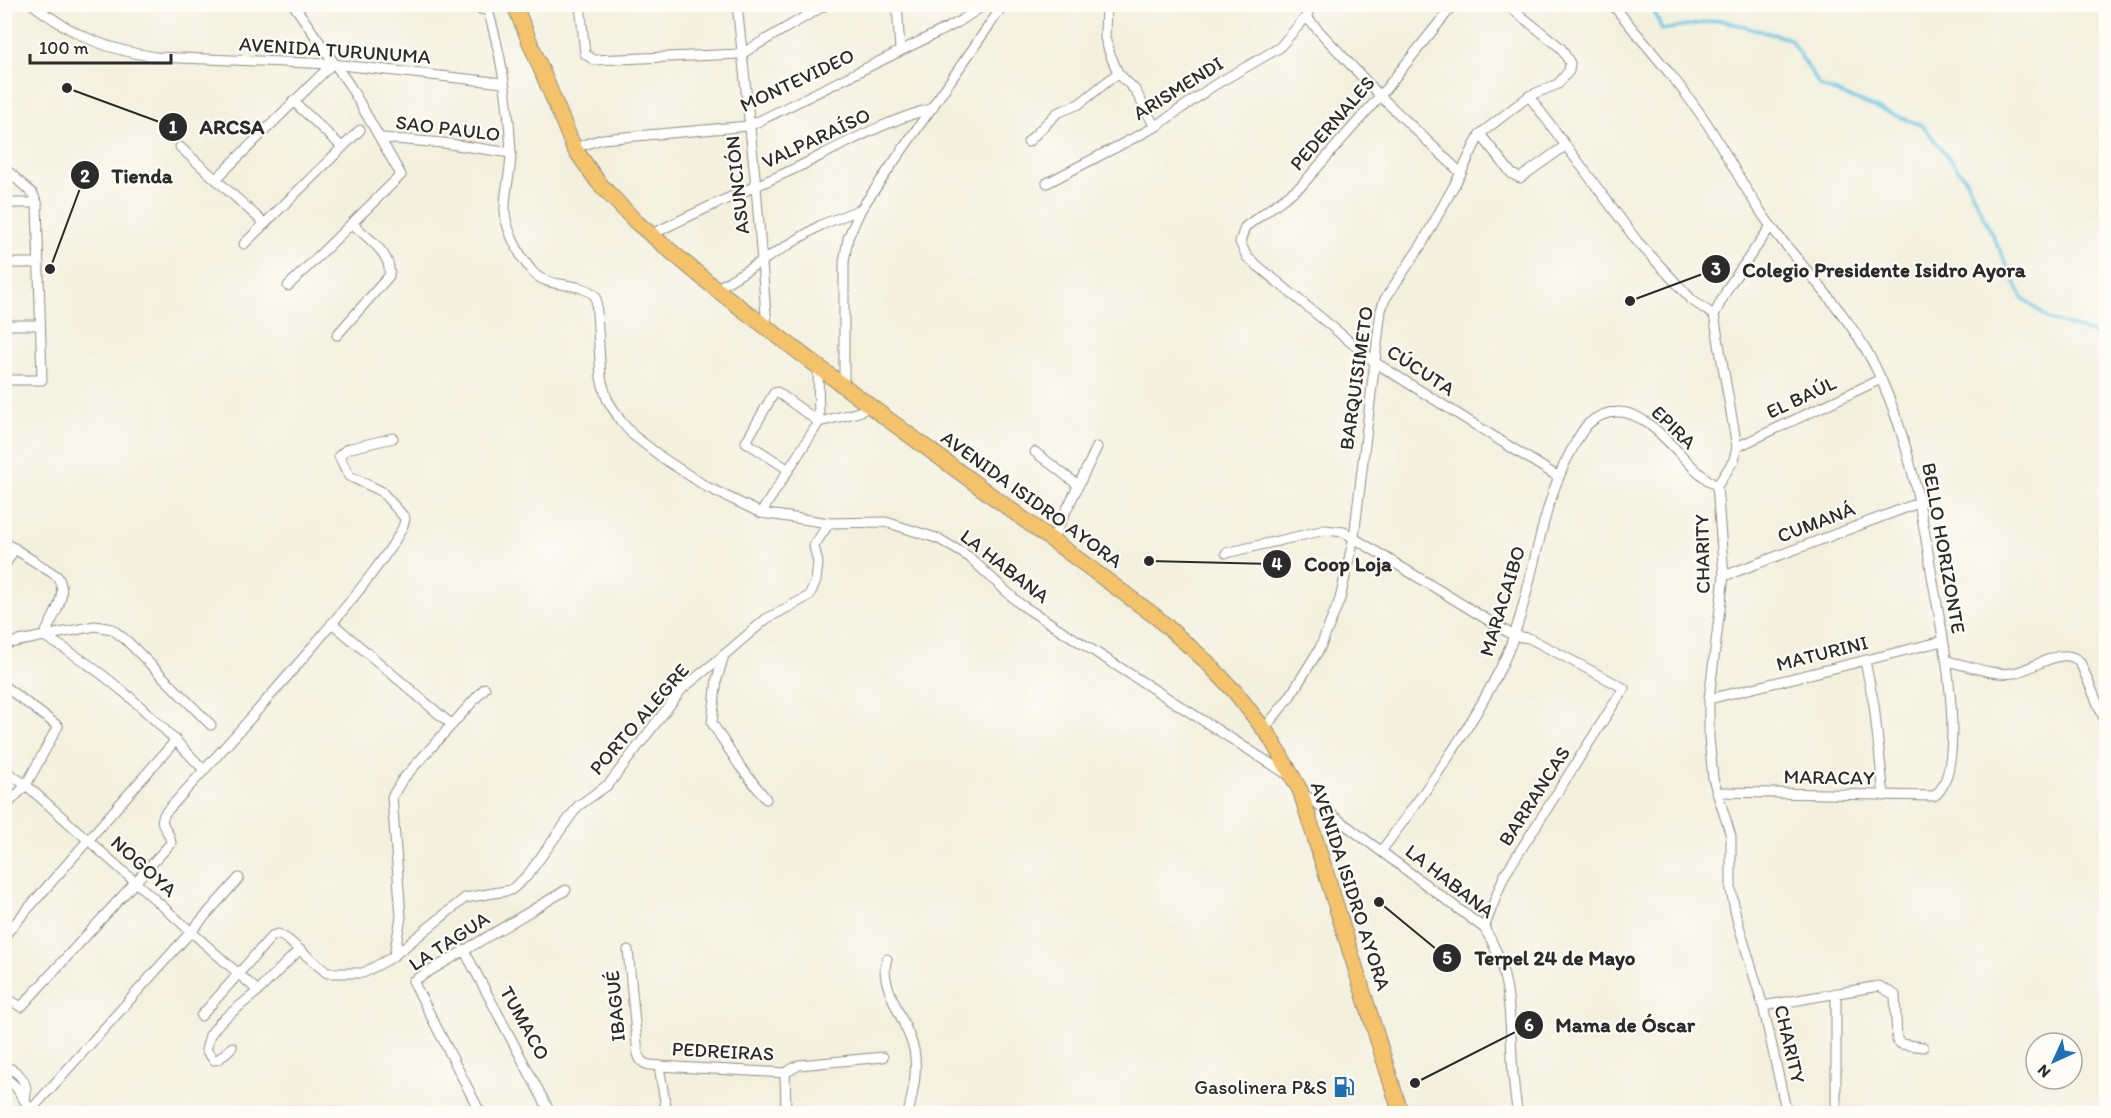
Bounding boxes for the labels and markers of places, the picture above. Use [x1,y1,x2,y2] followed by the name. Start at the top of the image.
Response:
[158,107,277,146] callout: ARCSA
[70,156,185,195] callout: Tienda
[1701,250,2037,289] callout: Colegio Presidente Isidro Ayora
[1262,544,1404,583] callout: Coop Loja
[1432,938,1647,977] callout: Terpel 24 de Mayo
[1514,1006,1707,1045] callout: Mama de Óscar
[1194,1075,1327,1099] place label: Gasolinera P&S
[1332,1075,1356,1099] fuel station icon: Gasolinera P&S

